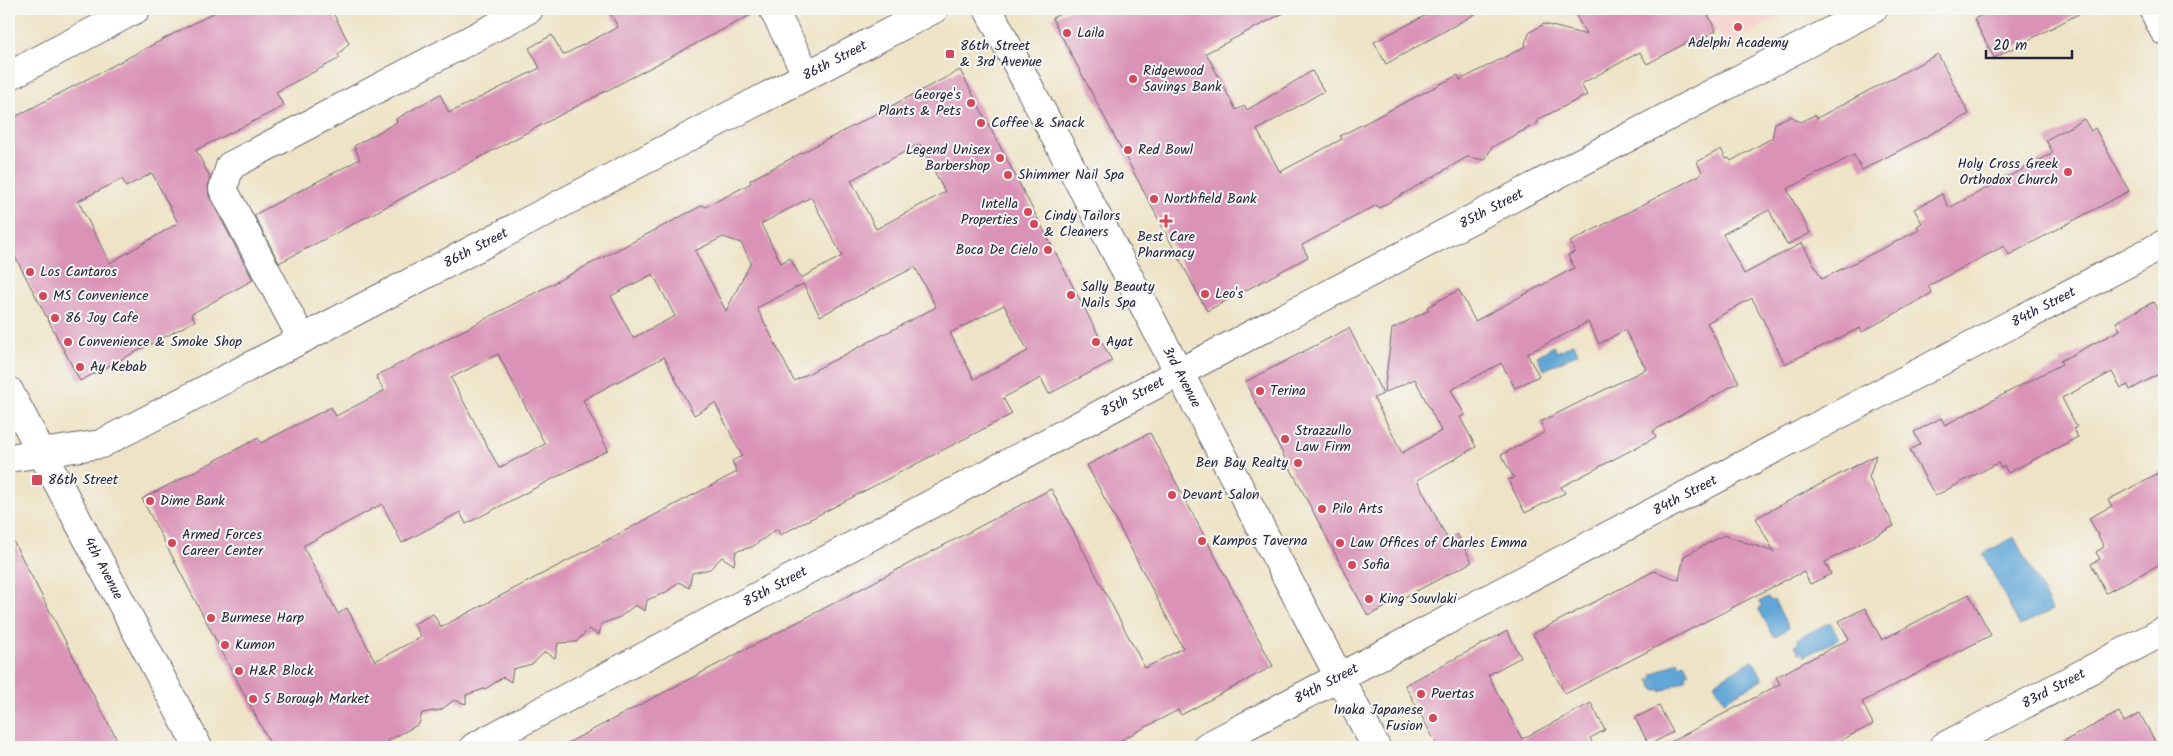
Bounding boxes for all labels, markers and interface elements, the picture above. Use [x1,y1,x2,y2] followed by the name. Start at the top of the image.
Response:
[1732,21,1744,33] marker: Adelphi Academy
[1077,22,1105,44] place label: Laila
[1061,27,1073,39] marker: Laila
[1986,28,2072,60] scale bar
[1688,32,1789,54] place label: Adelphi Academy
[799,34,872,87] street label: 86th Street
[1993,34,2027,58] text: 20 m
[960,35,1043,73] place label: 86th Street & 3rd Avenue
[944,48,956,60] marker: 86th Street & 3rd Avenue
[1143,60,1222,98] place label: Ridgewood Savings Bank
[1127,73,1139,85] marker: Ridgewood Savings Bank
[878,84,961,122] place label: George's Plants & Pets
[965,97,977,109] marker: George's Plants & Pets
[991,112,1085,134] place label: Coffee & Snack
[975,117,987,129] marker: Coffee & Snack
[906,139,991,177] place label: Legend Unisex Barbershop
[1138,139,1194,161] place label: Red Bowl
[1122,144,1134,156] marker: Red Bowl
[994,152,1006,164] marker: Legend Unisex Barbershop
[1957,153,2058,191] place label: Holy Cross Greek Orthodox Church
[1018,164,1124,186] place label: Shimmer Nail Spa
[2062,166,2074,178] marker: Holy Cross Greek Orthodox Church
[1002,169,1014,181] marker: Shimmer Nail Spa
[1455,183,1528,235] street label: 85th Street
[1164,188,1257,210] place label: Northfield Bank
[961,193,1018,231] place label: Intella Properties
[1148,193,1160,205] marker: Northfield Bank
[1044,205,1120,243] place label: Cindy Tailors & Cleaners
[1022,206,1034,218] marker: Intella Properties
[1160,215,1172,227] marker: Best Care Pharmacy
[1028,218,1040,230] marker: Cindy Tailors & Cleaners
[440,222,513,274] street label: 86th Street
[1137,226,1196,264] place label: Best Care Pharmacy
[956,239,1038,261] place label: Boca De Cielo
[1042,244,1054,256] marker: Boca De Cielo
[40,261,117,283] place label: Los Cantaros
[24,266,36,278] marker: Los Cantaros
[1081,276,1155,314] place label: Sally Beauty Nails Spa
[2007,281,2080,333] street label: 84th Street
[1215,283,1243,305] place label: Leo's
[53,285,149,307] place label: MS Convenience
[1199,288,1211,300] marker: Leo's
[1065,289,1077,301] marker: Sally Beauty Nails Spa
[37,290,49,302] marker: MS Convenience
[65,307,139,329] place label: 86 Joy Cafe
[49,312,61,324] marker: 86 Joy Cafe
[78,331,242,353] place label: Convenience & Smoke Shop
[1106,331,1134,353] place label: Ayat
[62,336,74,348] marker: Convenience & Smoke Shop
[1090,336,1102,348] marker: Ayat
[1156,343,1207,412] street label: 3rd Avenue
[90,356,147,378] place label: Ay Kebab
[74,361,86,373] marker: Ay Kebab
[1097,371,1169,423] street label: 85th Street
[1270,380,1306,402] place label: Terina
[1254,385,1266,397] marker: Terina
[1295,420,1351,458] place label: Strazzullo Law Firm
[1279,433,1291,445] marker: Strazzullo Law Firm
[1196,452,1288,474] place label: Ben Bay Realty
[1292,457,1304,469] marker: Ben Bay Realty
[48,469,119,491] place label: 86th Street
[1649,469,1722,522] street label: 84th Street
[30,473,44,487] marker: 86th Street
[1182,484,1260,506] place label: Devant Salon
[1166,489,1178,501] marker: Devant Salon
[160,490,225,512] place label: Dime Bank
[144,495,156,507] marker: Dime Bank
[1332,498,1383,520] place label: Pilo Arts
[1316,503,1328,515] marker: Pilo Arts
[182,524,264,562] place label: Armed Forces Career Center
[1212,530,1308,552] place label: Kampos Taverna
[1350,532,1527,554] place label: Law Offices of Charles Emma
[78,534,129,604] street label: 4th Avenue
[1196,535,1208,547] marker: Kampos Taverna
[166,537,178,549] marker: Armed Forces Career Center
[1334,537,1346,549] marker: Law Offices of Charles Emma
[1362,554,1390,576] place label: Sofia
[1346,559,1358,571] marker: Sofia
[739,561,812,613] street label: 85th Street
[1379,588,1457,610] place label: King Souvlaki
[1363,593,1375,605] marker: King Souvlaki
[221,607,304,629] place label: Burmese Harp
[205,612,217,624] marker: Burmese Harp
[235,634,275,656] place label: Kumon
[219,639,231,651] marker: Kumon
[1290,657,1363,710] street label: 84th Street
[249,660,314,682] place label: H&R Block
[2018,663,2090,715] street label: 83rd Street
[233,665,245,677] marker: H&R Block
[1431,683,1474,705] place label: Puertas
[263,688,370,710] place label: 5 Borough Market
[1415,688,1427,700] marker: Puertas
[247,693,259,705] marker: 5 Borough Market
[1333,699,1424,737] place label: Inaka Japanese Fusion
[1427,712,1439,724] marker: Inaka Japanese Fusion

